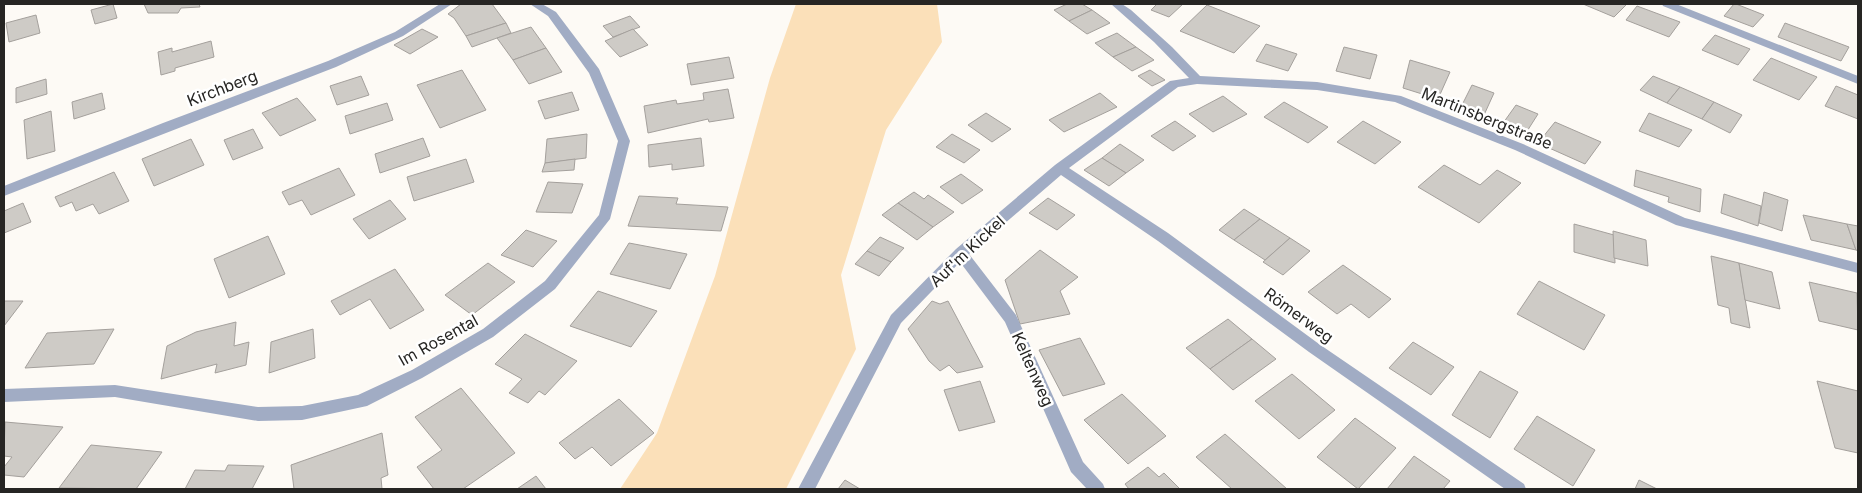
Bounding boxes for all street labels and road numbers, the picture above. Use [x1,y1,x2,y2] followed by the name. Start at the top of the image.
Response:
[184,65,260,111] street label: Kirchberg
[1419,83,1555,153] street label: Martinsbergstraße
[925,211,1009,291] street label: Auf'm Kickel
[1260,283,1338,347] street label: Römerweg
[395,310,481,370] street label: Im Rosental
[1008,329,1058,409] street label: Keltenweg

